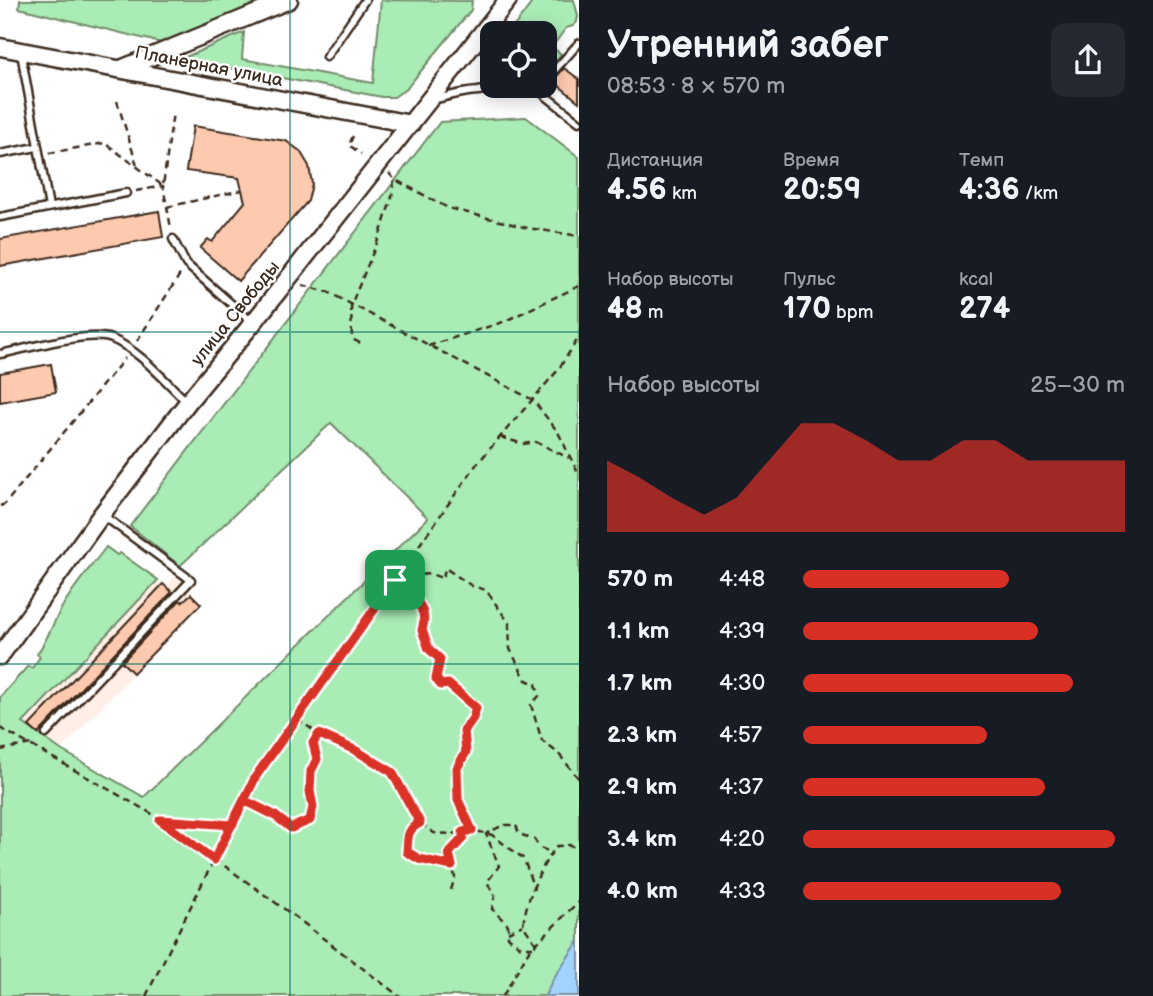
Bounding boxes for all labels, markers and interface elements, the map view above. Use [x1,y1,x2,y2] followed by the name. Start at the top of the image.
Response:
[480,21,557,98] map controls
[480,21,557,98] button: locate
[607,23,889,68] text: Утренний забег
[1051,23,1125,97] button: share
[133,42,285,91] street label: Планерная улица
[607,72,785,100] text: 08:53 · 8 × 570 m
[607,149,703,172] text: Дистанция
[783,149,839,172] text: Время
[959,149,1004,172] text: Темп
[607,172,667,208] text: 4.56
[783,172,861,208] text: 20:59
[959,172,1020,208] text: 4:36
[667,182,697,205] text: km
[1020,182,1058,205] text: /km
[187,257,284,370] street label: улица Свободы
[607,268,733,291] text: Набор высоты
[783,268,836,291] text: Пульс
[959,268,993,291] text: kcal
[607,291,643,327] text: 48
[783,291,831,327] text: 170
[959,291,1010,327] text: 274
[643,301,664,324] text: m
[831,301,873,324] text: bpm
[607,371,760,399] text: Набор высоты
[1030,371,1125,399] text: 25–30 m
[365,550,425,610] pin
[376,561,414,599] icon: arrive
[607,565,673,593] text: 570 m
[719,565,765,593] text: 4:48
[607,617,669,645] text: 1.1 km
[719,617,765,645] text: 4:39
[607,669,672,697] text: 1.7 km
[719,669,765,697] text: 4:30
[607,721,677,749] text: 2.3 km
[719,721,762,749] text: 4:57
[607,773,677,801] text: 2.9 km
[719,773,763,801] text: 4:37
[607,825,677,853] text: 3.4 km
[719,825,765,853] text: 4:20
[607,877,678,905] text: 4.0 km
[719,877,766,905] text: 4:33

